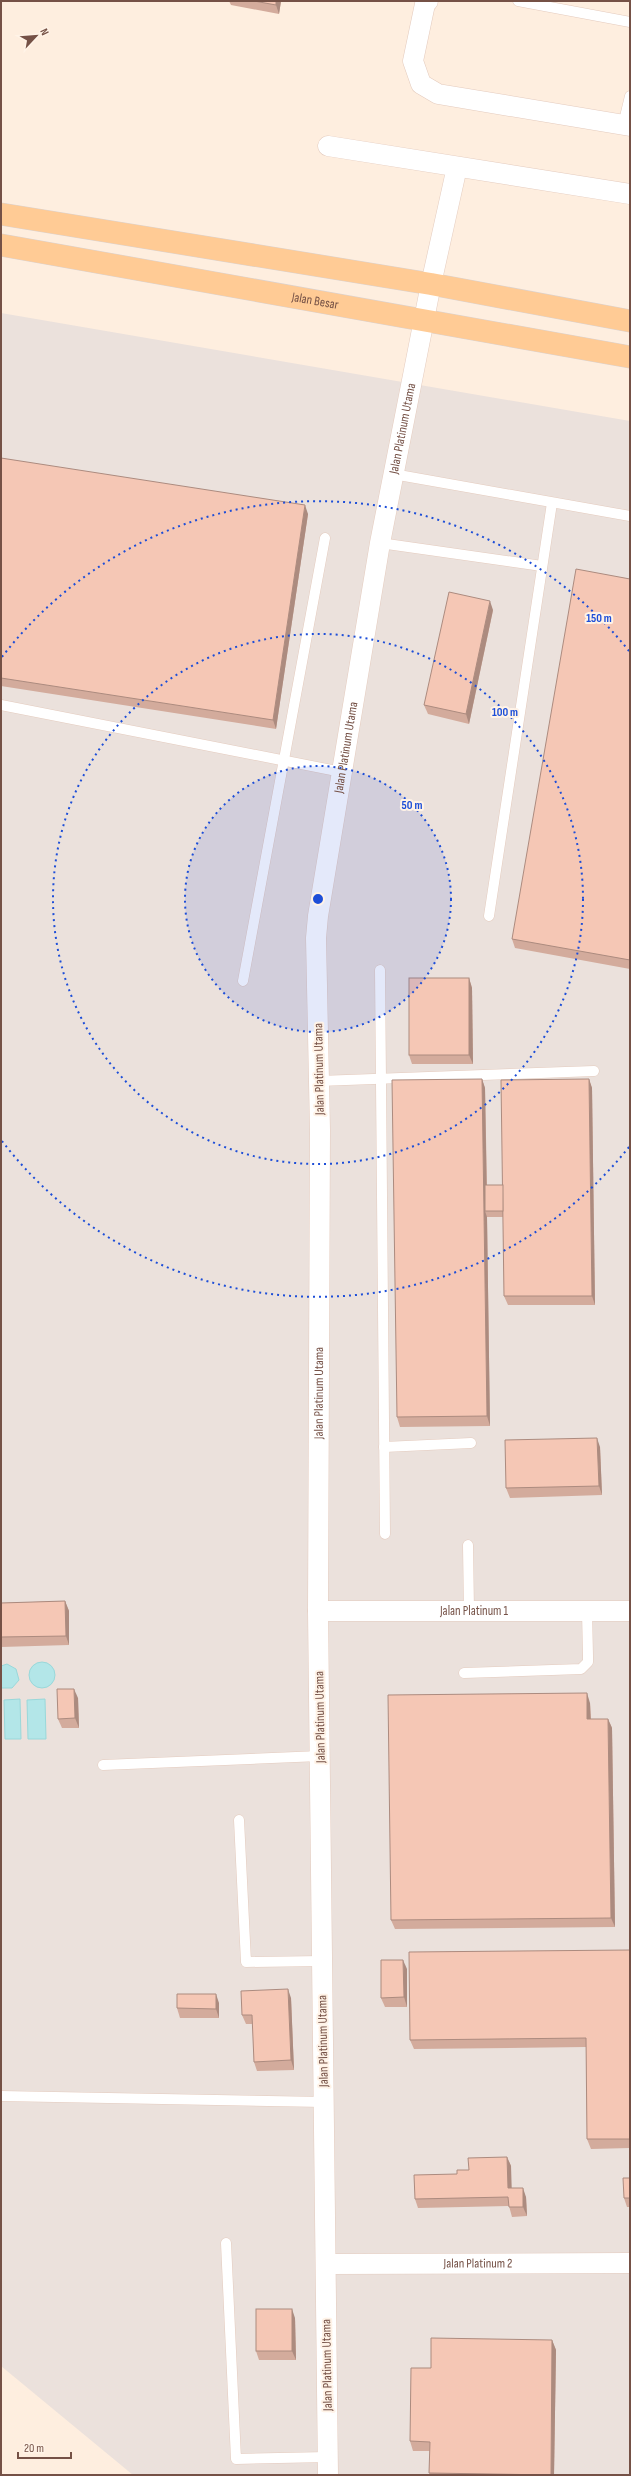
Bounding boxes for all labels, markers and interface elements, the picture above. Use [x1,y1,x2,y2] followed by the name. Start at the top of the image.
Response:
[16,16,56,56] north arrow
[37,26,52,37] text: N
[289,289,340,313] street label: Jalan Besar
[386,382,419,476] street label: Jalan Platinum Utama
[586,611,612,626] text: 150 m
[330,701,361,795] street label: Jalan Platinum Utama
[492,705,518,720] text: 100 m
[402,798,422,813] text: 50 m
[311,892,325,906] centre of rings
[310,1023,328,1116] street label: Jalan Platinum Utama
[311,1347,327,1440] street label: Jalan Platinum Utama
[439,1603,509,1619] street label: Jalan Platinum 1
[311,1671,329,1764] street label: Jalan Platinum Utama
[314,1995,332,2088] street label: Jalan Platinum Utama
[443,2255,512,2272] street label: Jalan Platinum 2
[318,2319,336,2412] street label: Jalan Platinum Utama
[18,2434,71,2460] scale bar
[24,2441,44,2456] text: 20 m

